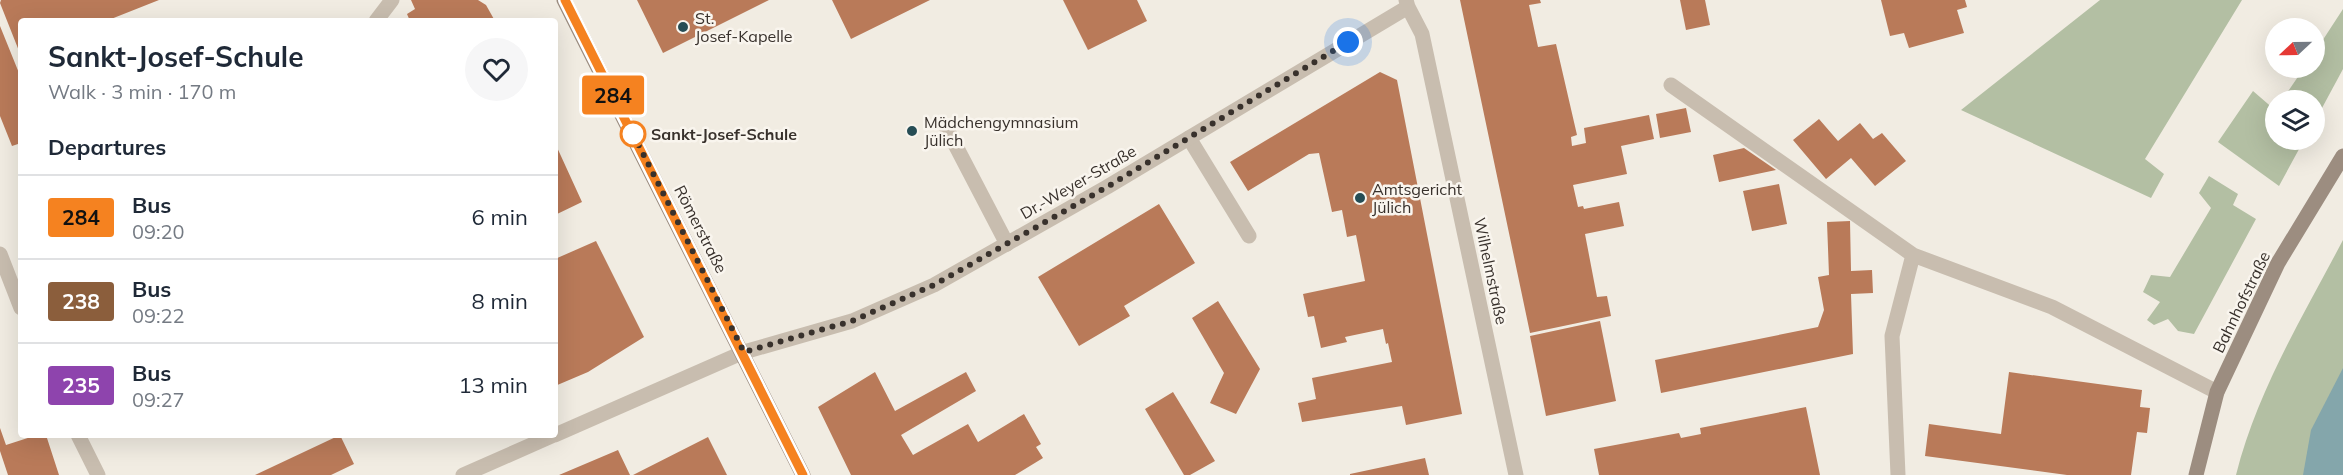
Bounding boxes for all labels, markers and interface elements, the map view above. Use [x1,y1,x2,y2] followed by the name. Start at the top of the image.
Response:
[695,8,793,46] place label: St. Josef-Kapelle
[2265,18,2325,78] north arrow
[2265,18,2325,150] map controls
[676,20,690,34] marker: St. Josef-Kapelle
[1333,27,1363,57] your location
[465,38,528,101] button: heart
[48,39,304,74] text: Sankt-Josef-Schule
[578,76,648,115] line badge: 284
[48,79,236,104] text: Walk · 3 min · 170 m
[594,82,632,108] text: 284
[2265,90,2325,150] button: layers
[924,112,1079,150] place label: Mädchengymnasium Jülich
[620,121,646,147] marker: Sankt-Josef-Schule
[651,124,797,144] place label: Sankt-Josef-Schule
[905,124,919,138] marker: Mädchengymnasium Jülich
[48,133,166,161] text: Departures
[1016,141,1140,223] street label: Dr.-Weyer-Straße
[1372,179,1463,217] place label: Amtsgericht Jülich
[670,182,732,276] street label: Römerstraße
[132,191,171,219] text: Bus
[1353,191,1367,205] marker: Amtsgericht Jülich
[472,203,528,231] text: 6 min
[62,204,100,230] text: 284
[1470,216,1512,326] street label: Wilhelmstraße
[132,219,185,244] text: 09:20
[2208,248,2274,356] street label: Bahnhofstraße
[132,275,171,303] text: Bus
[472,287,528,315] text: 8 min
[62,288,100,314] text: 238
[132,303,185,328] text: 09:22
[132,359,171,387] text: Bus
[458,371,528,399] text: 13 min
[62,372,100,398] text: 235
[132,387,185,412] text: 09:27

